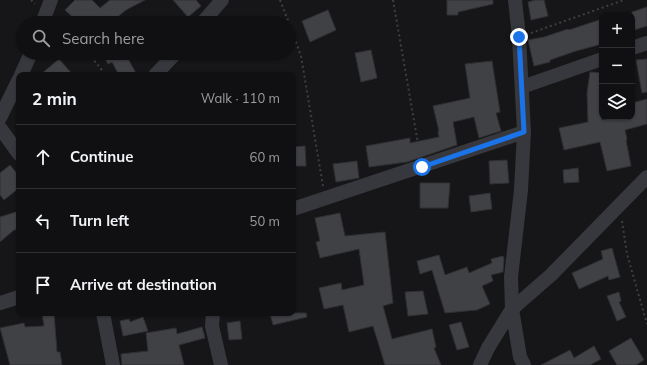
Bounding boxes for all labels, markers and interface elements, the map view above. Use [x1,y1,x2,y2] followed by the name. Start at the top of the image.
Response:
[599,12,635,120] map controls
[599,12,635,48] button: +
[16,16,296,60] search box
[30,27,52,49] icon: search
[510,28,528,46] route end
[62,29,144,48] text: Search here
[599,48,635,84] button: −
[599,84,635,120] button: layers
[32,88,77,109] text: 2 min
[201,90,280,106] text: Walk · 110 m
[32,146,54,168] icon: ahead
[70,147,133,166] text: Continue
[250,149,280,165] text: 60 m
[413,158,431,176] route start
[32,210,54,232] icon: left
[70,211,129,230] text: Turn left
[250,213,280,229] text: 50 m
[32,274,54,296] icon: arrive
[70,275,217,294] text: Arrive at destination

